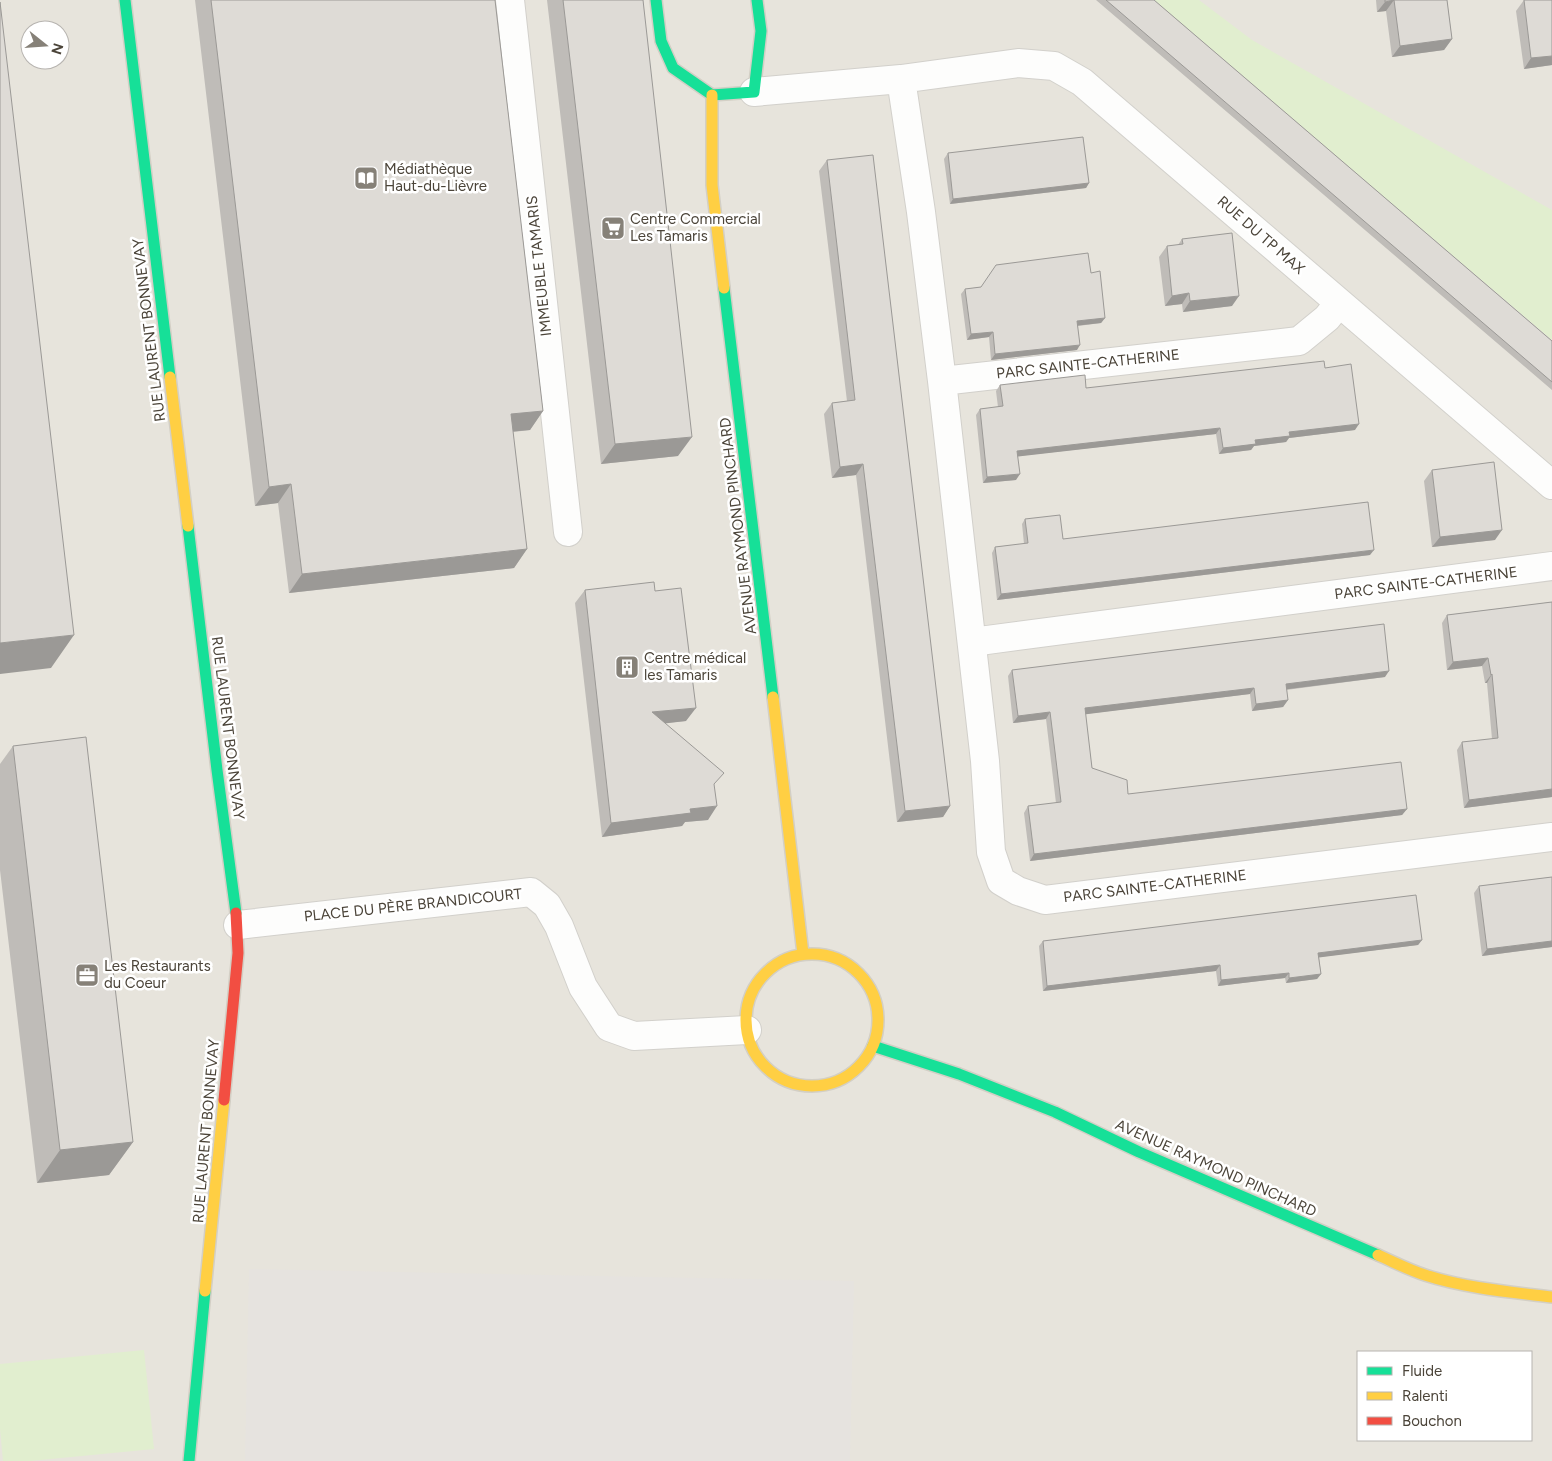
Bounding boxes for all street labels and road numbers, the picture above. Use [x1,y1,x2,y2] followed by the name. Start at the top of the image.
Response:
[1214,192,1309,278] street label: RUE DU TP MAX
[523,195,555,337] street label: IMMEUBLE TAMARIS
[129,237,169,423] street label: RUE LAURENT BONNEVAY
[995,345,1181,383] street label: PARC SAINTE-CATHERINE
[716,417,760,635] street label: AVENUE RAYMOND PINCHARD
[1333,563,1519,603] street label: PARC SAINTE-CATHERINE
[208,635,248,821] street label: RUE LAURENT BONNEVAY
[1062,866,1248,906] street label: PARC SAINTE-CATHERINE
[303,885,524,925] street label: PLACE DU PÈRE BRANDICOURT
[189,1038,223,1224] street label: RUE LAURENT BONNEVAY
[1113,1115,1319,1221] street label: AVENUE RAYMOND PINCHARD

